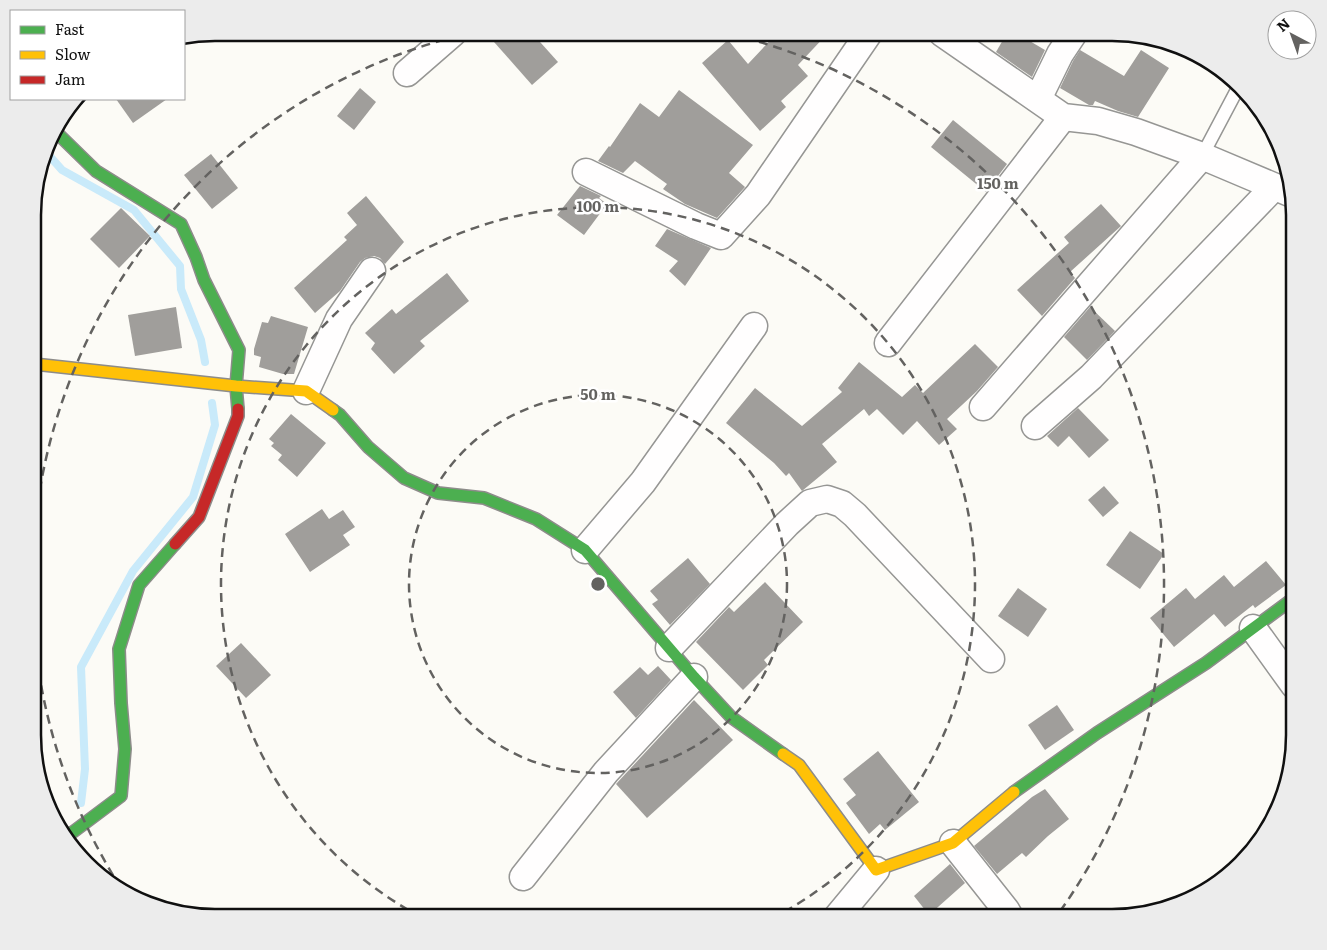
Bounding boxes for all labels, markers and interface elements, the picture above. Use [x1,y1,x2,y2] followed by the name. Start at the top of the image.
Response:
[10,10,185,100] legend
[1267,10,1317,60] north arrow
[1272,13,1294,36] text: N
[55,17,84,40] text: Fast
[55,42,90,65] text: Slow
[55,67,86,90] text: Jam
[977,171,1019,194] text: 150 m
[577,194,619,217] text: 100 m
[580,382,616,405] text: 50 m
[589,575,607,593] centre of rings

